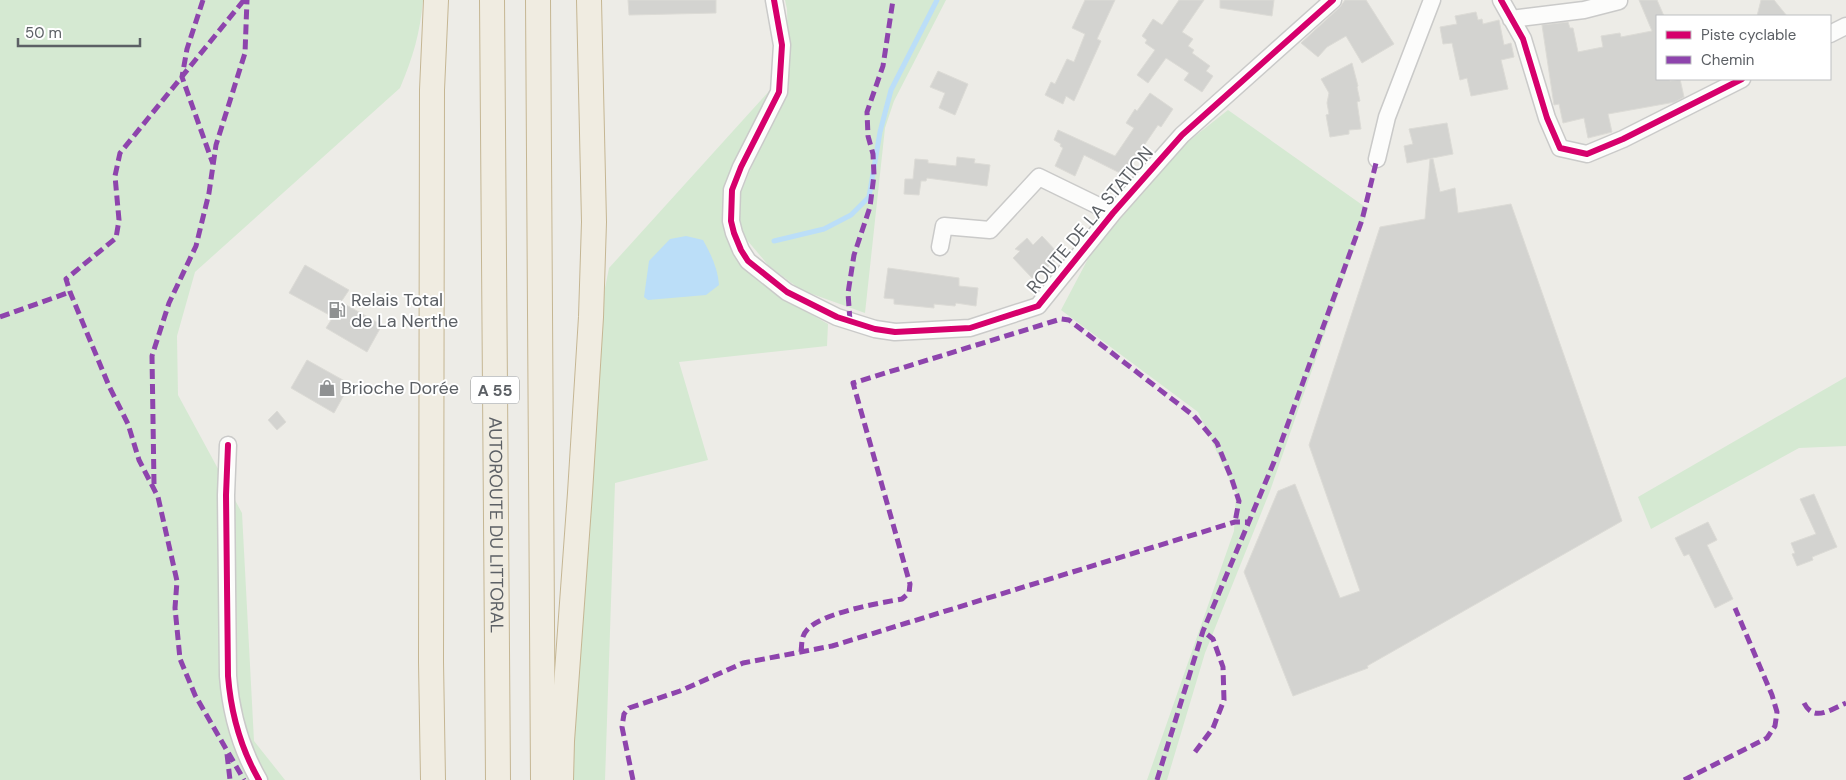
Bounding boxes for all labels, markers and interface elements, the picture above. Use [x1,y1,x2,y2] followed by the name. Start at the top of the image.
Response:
[18,15,140,47] scale bar
[1656,15,1831,80] legend
[25,23,62,43] text: 50 m
[1701,25,1796,45] text: Piste cyclable
[1701,50,1754,70] text: Chemin
[1021,141,1159,299] street label: ROUTE DE LA STATION
[351,288,458,333] place label: Relais Total de La Nerthe
[327,300,347,320] fuel station icon: Relais Total de La Nerthe
[341,376,459,400] place label: Brioche Dorée
[471,376,519,404] road number: A 55
[317,378,337,398] shop icon: Brioche Dorée
[483,417,509,633] street label: AUTOROUTE DU LITTORAL

